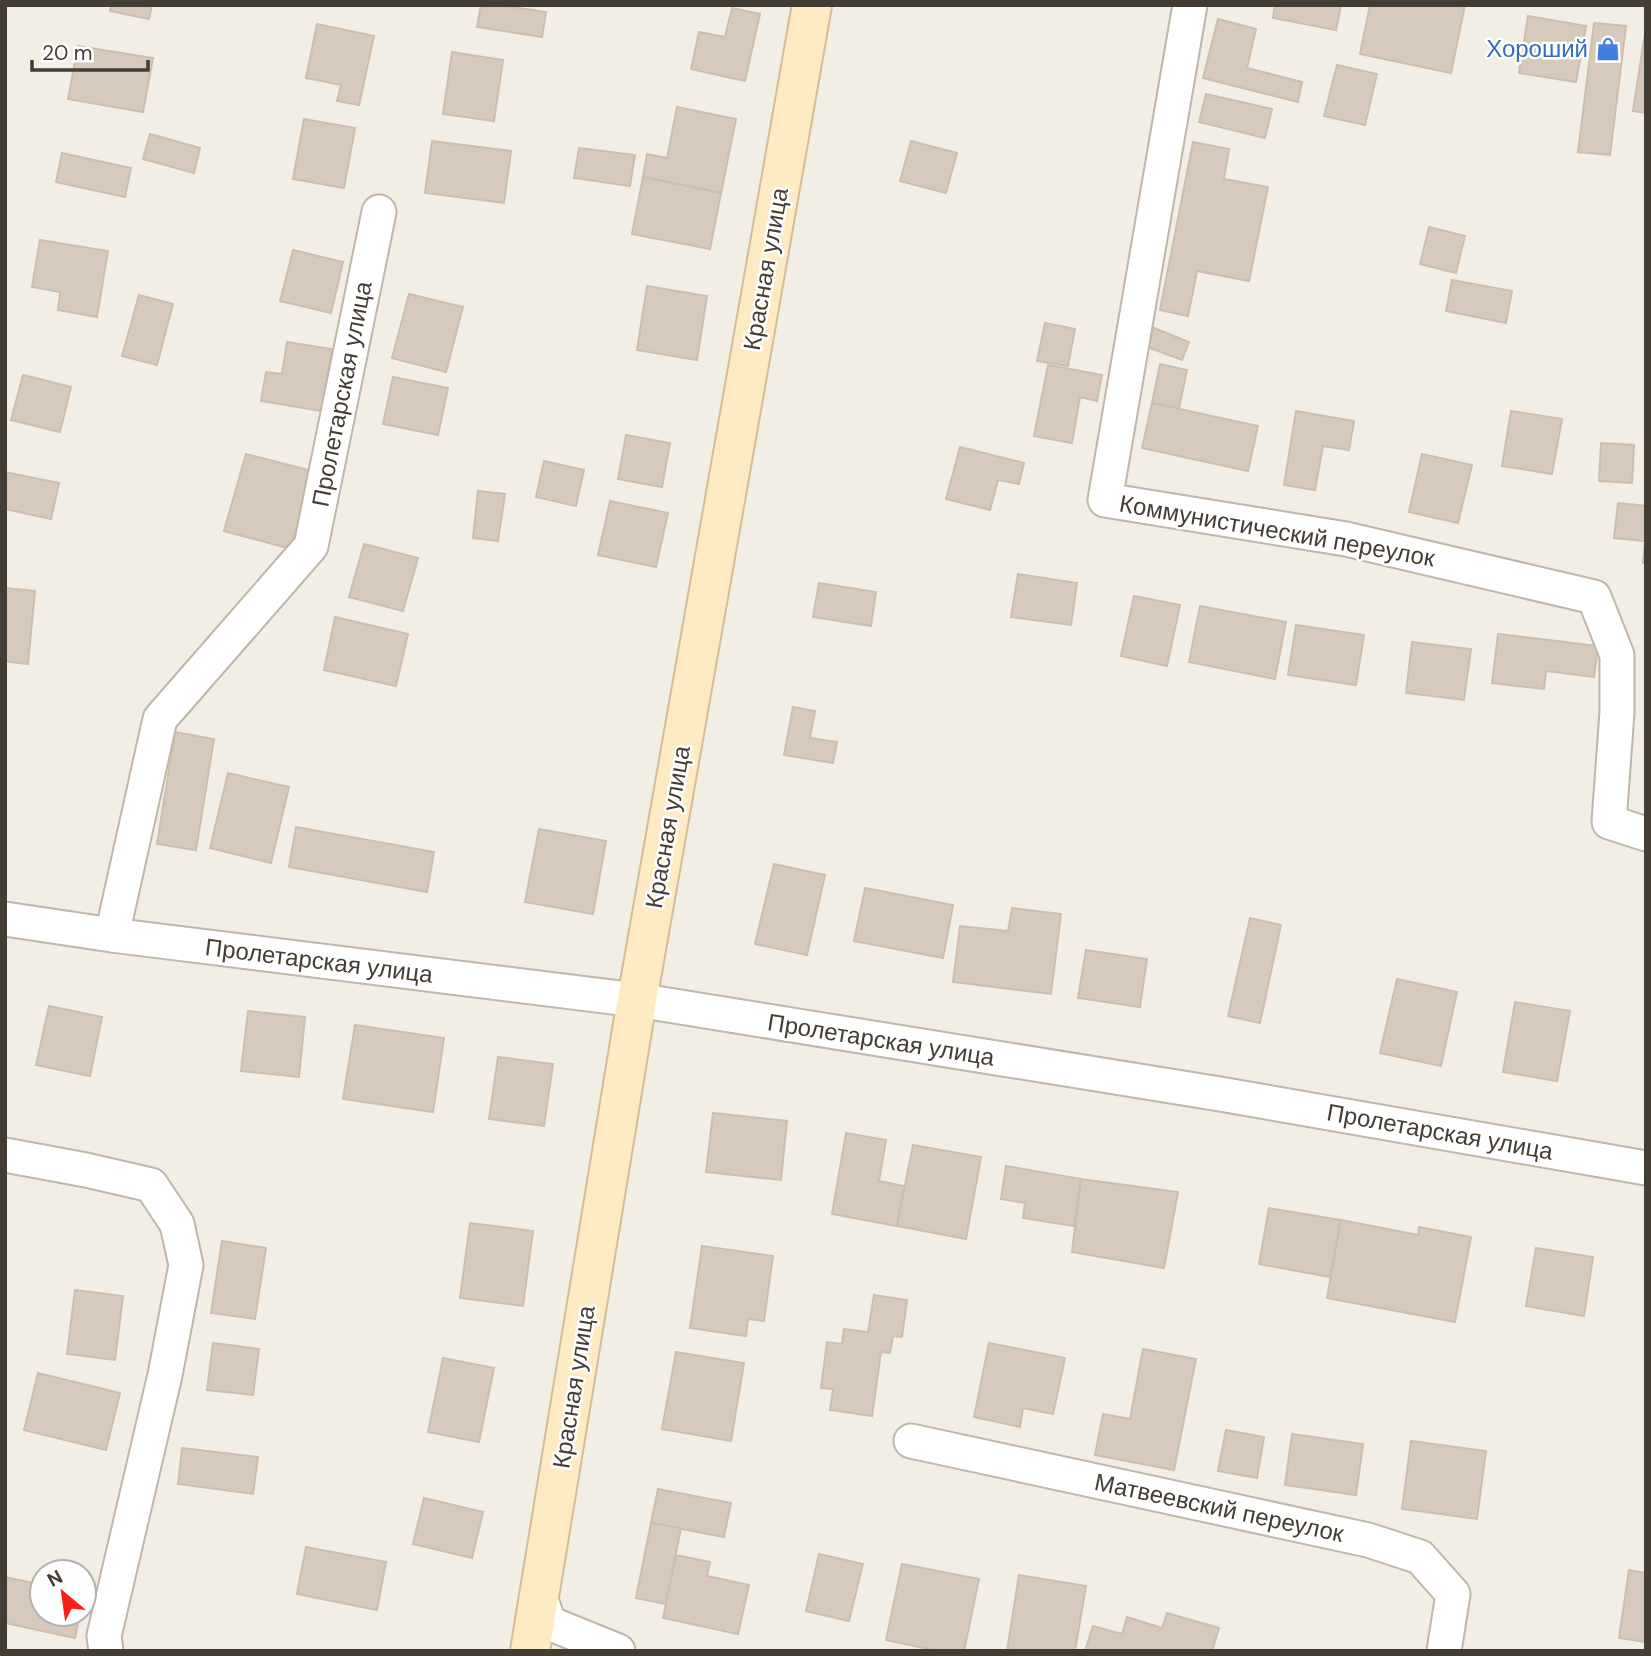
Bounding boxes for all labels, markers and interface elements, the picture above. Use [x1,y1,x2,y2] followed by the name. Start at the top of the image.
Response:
[32,28,147,72] scale bar
[1486,33,1588,64] place label: Хороший
[1594,35,1622,63] shop icon: Хороший
[42,39,93,67] text: 20 m
[736,185,795,353] street label: Красная улица
[304,278,379,509] street label: Пролетарская улица
[1117,487,1438,574] street label: Коммунистический переулок
[638,743,697,911] street label: Красная улица
[203,931,435,990] street label: Пролетарская улица
[766,1006,997,1073] street label: Пролетарская улица
[1325,1096,1556,1167] street label: Пролетарская улица
[545,1303,602,1471] street label: Красная улица
[1092,1466,1347,1549] street label: Матвеевский переулок
[28,1558,98,1628] north arrow
[43,1564,67,1593] text: N

